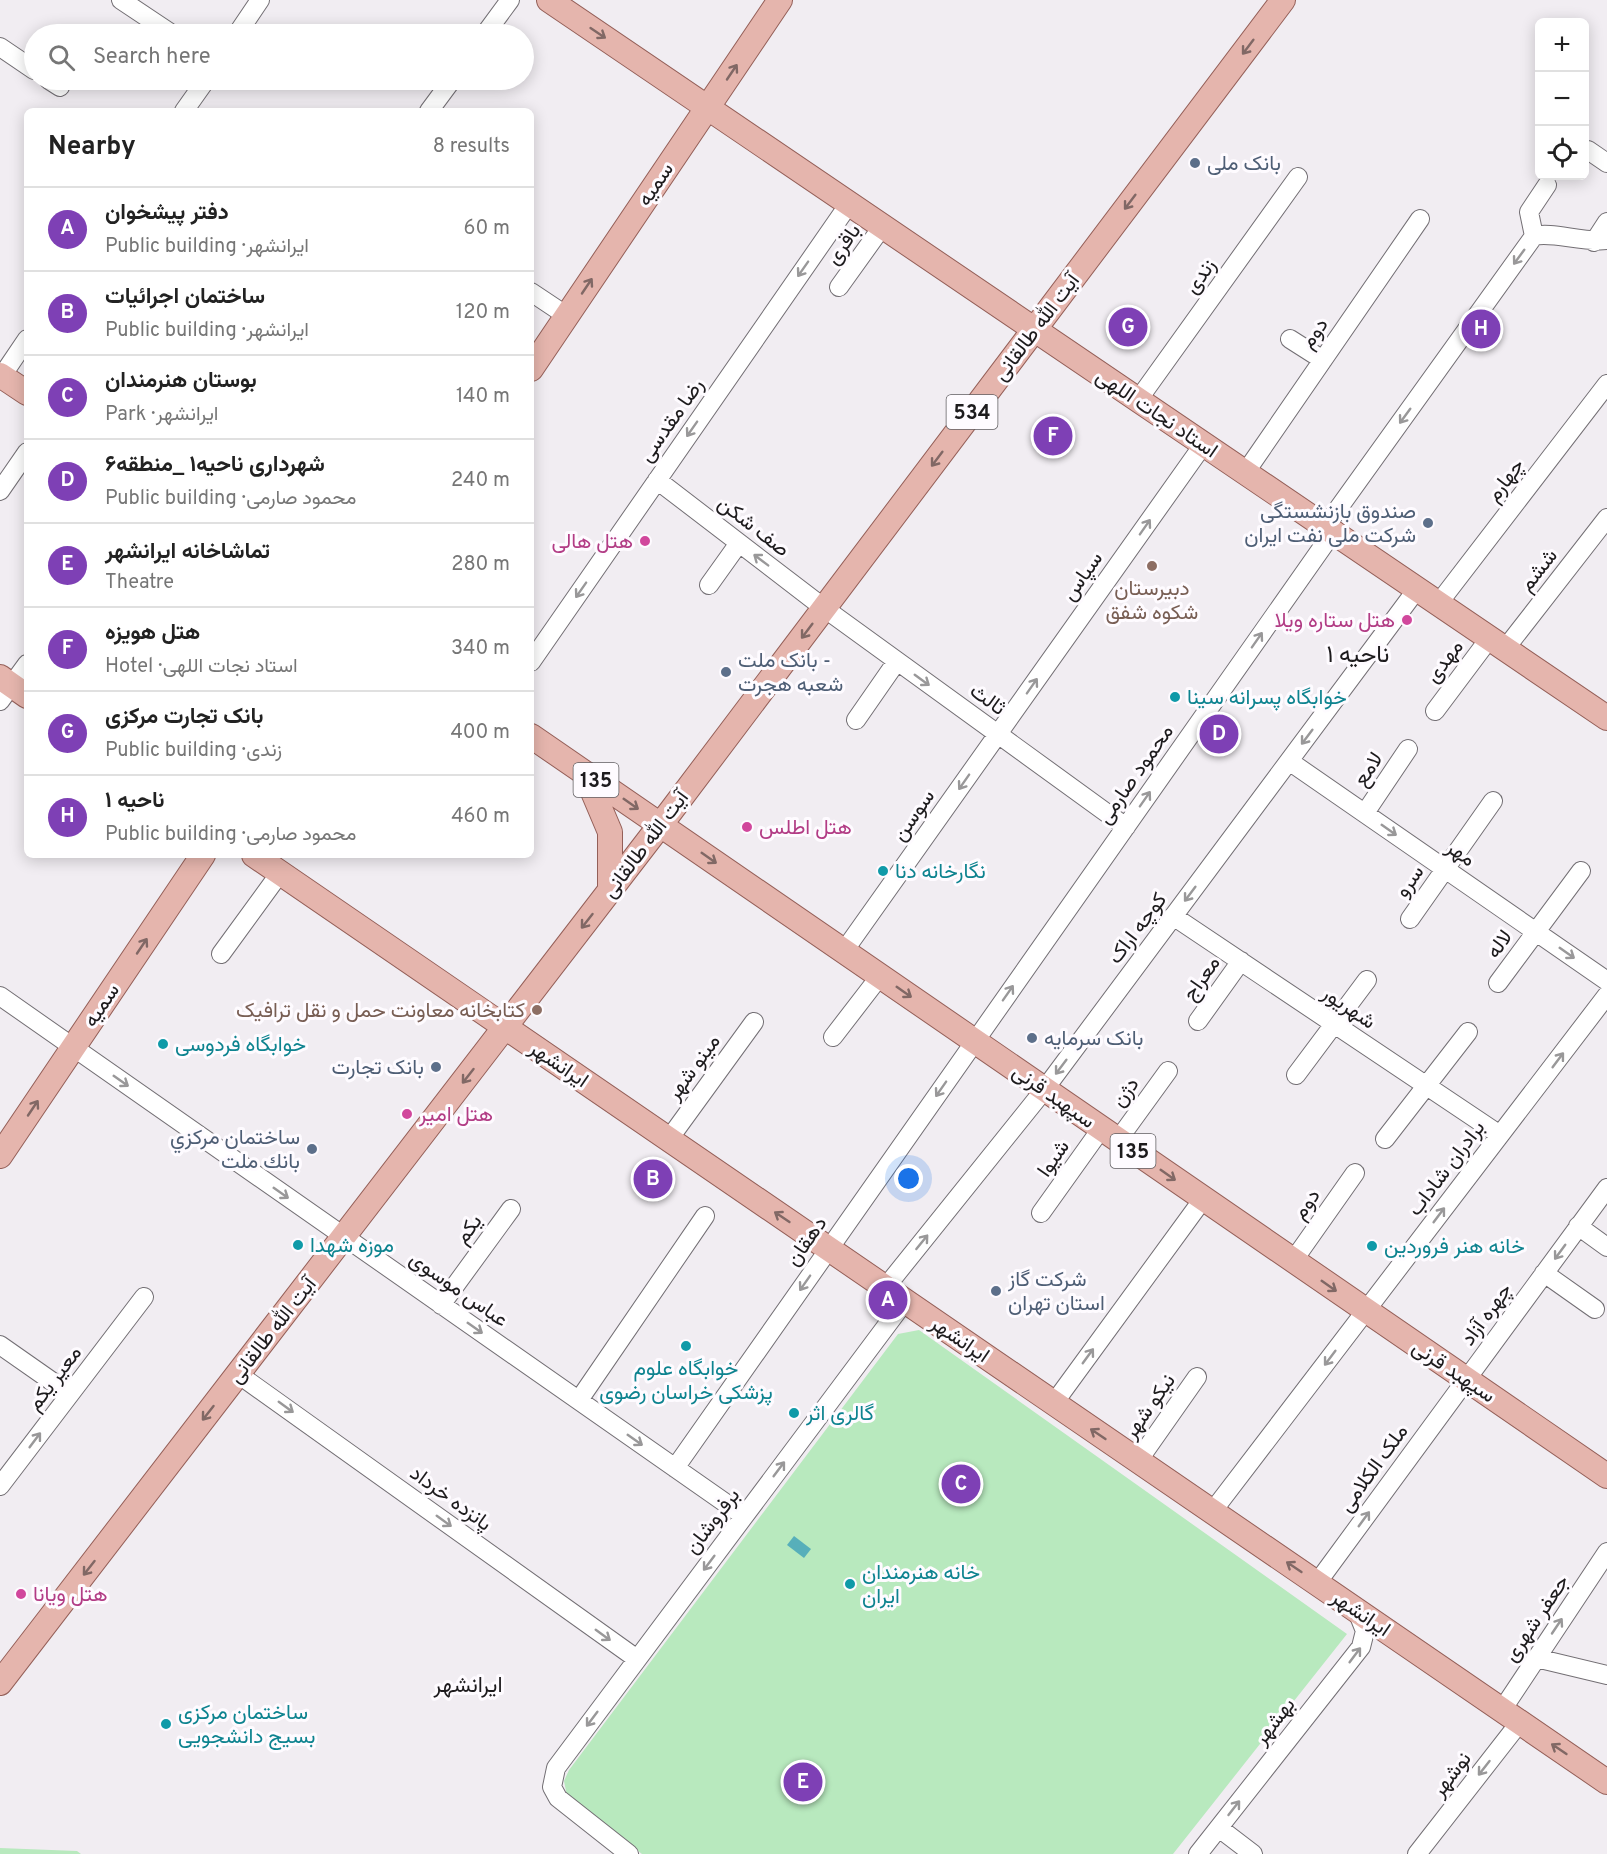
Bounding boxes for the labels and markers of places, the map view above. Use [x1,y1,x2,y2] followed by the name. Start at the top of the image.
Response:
[1207,151,1281,178] place label: بانک ملی
[1188,156,1202,170] marker: بانک ملی
[1108,304,1148,350] pin: G
[1462,306,1500,352] pin: H
[1034,414,1072,458] pin: F
[1244,499,1416,550] place label: صندوق بازنشستگی شرکت ملی نفت ایران
[1421,516,1435,530] marker: صندوق بازنشستگی شرکت ملی نفت ایران
[552,529,633,556] place label: هتل هالی
[638,534,652,548] marker: هتل هالی
[1145,559,1159,573] marker: دبیرستان شکوه شفق
[1106,576,1198,627] place label: دبیرستان شکوه شفق
[1274,608,1395,635] place label: هتل ستاره ویلا
[1400,613,1414,627] marker: هتل ستاره ویلا
[738,648,843,699] place label: بانک ملت - شعبه هجرت
[719,665,733,679] marker: بانک ملت - شعبه هجرت
[1187,685,1347,712] place label: خوابگاه پسرانه سینا
[1168,690,1182,704] marker: خوابگاه پسرانه سینا
[1200,712,1238,756] pin: D
[759,815,852,842] place label: هتل اطلس
[740,820,754,834] marker: هتل اطلس
[895,859,986,886] place label: نگارخانه دنا
[876,864,890,878] marker: نگارخانه دنا
[236,998,525,1025] place label: کتابخانه معاونت حمل و نقل ترافیک
[530,1003,544,1017] marker: کتابخانه معاونت حمل و نقل ترافیک
[1044,1026,1144,1053] place label: بانک سرمایه
[1025,1031,1039,1045] marker: بانک سرمایه
[175,1032,306,1059] place label: خوابگاه فردوسی
[156,1037,170,1051] marker: خوابگاه فردوسی
[331,1055,424,1082] place label: بانک تجارت
[429,1060,443,1074] marker: بانک تجارت
[418,1102,493,1129] place label: هتل امیر
[400,1107,414,1121] marker: هتل امیر
[170,1125,300,1176] place label: ساختمان مركزي بانك ملت
[305,1142,319,1156] marker: ساختمان مركزي بانك ملت
[634,1156,672,1202] pin: B
[310,1233,394,1260] place label: موزه شهدا
[1384,1234,1525,1261] place label: خانه هنر فروردین
[291,1238,305,1252] marker: موزه شهدا
[1365,1239,1379,1253] marker: خانه هنر فروردین
[1007,1267,1105,1318] place label: شرکت گاز استان تهران
[868,1278,908,1322] pin: A
[989,1284,1003,1298] marker: شرکت گاز استان تهران
[679,1339,693,1353] marker: خوابگاه علوم پزشکی خراسان رضوی
[599,1356,773,1407] place label: خوابگاه علوم پزشکی خراسان رضوی
[805,1401,874,1428] place label: گالری اثر
[787,1406,801,1420] marker: گالری اثر
[942,1462,980,1506] pin: C
[862,1560,980,1611] place label: خانه هنرمندان ایران
[843,1577,857,1591] marker: خانه هنرمندان ایران
[33,1582,108,1609] place label: هتل ویانا
[14,1587,28,1601] marker: هتل ویانا
[178,1700,315,1751] place label: ساختمان مرکزی بسیج دانشجویی
[159,1717,173,1731] marker: ساختمان مرکزی بسیج دانشجویی
[784,1760,822,1804] pin: E

